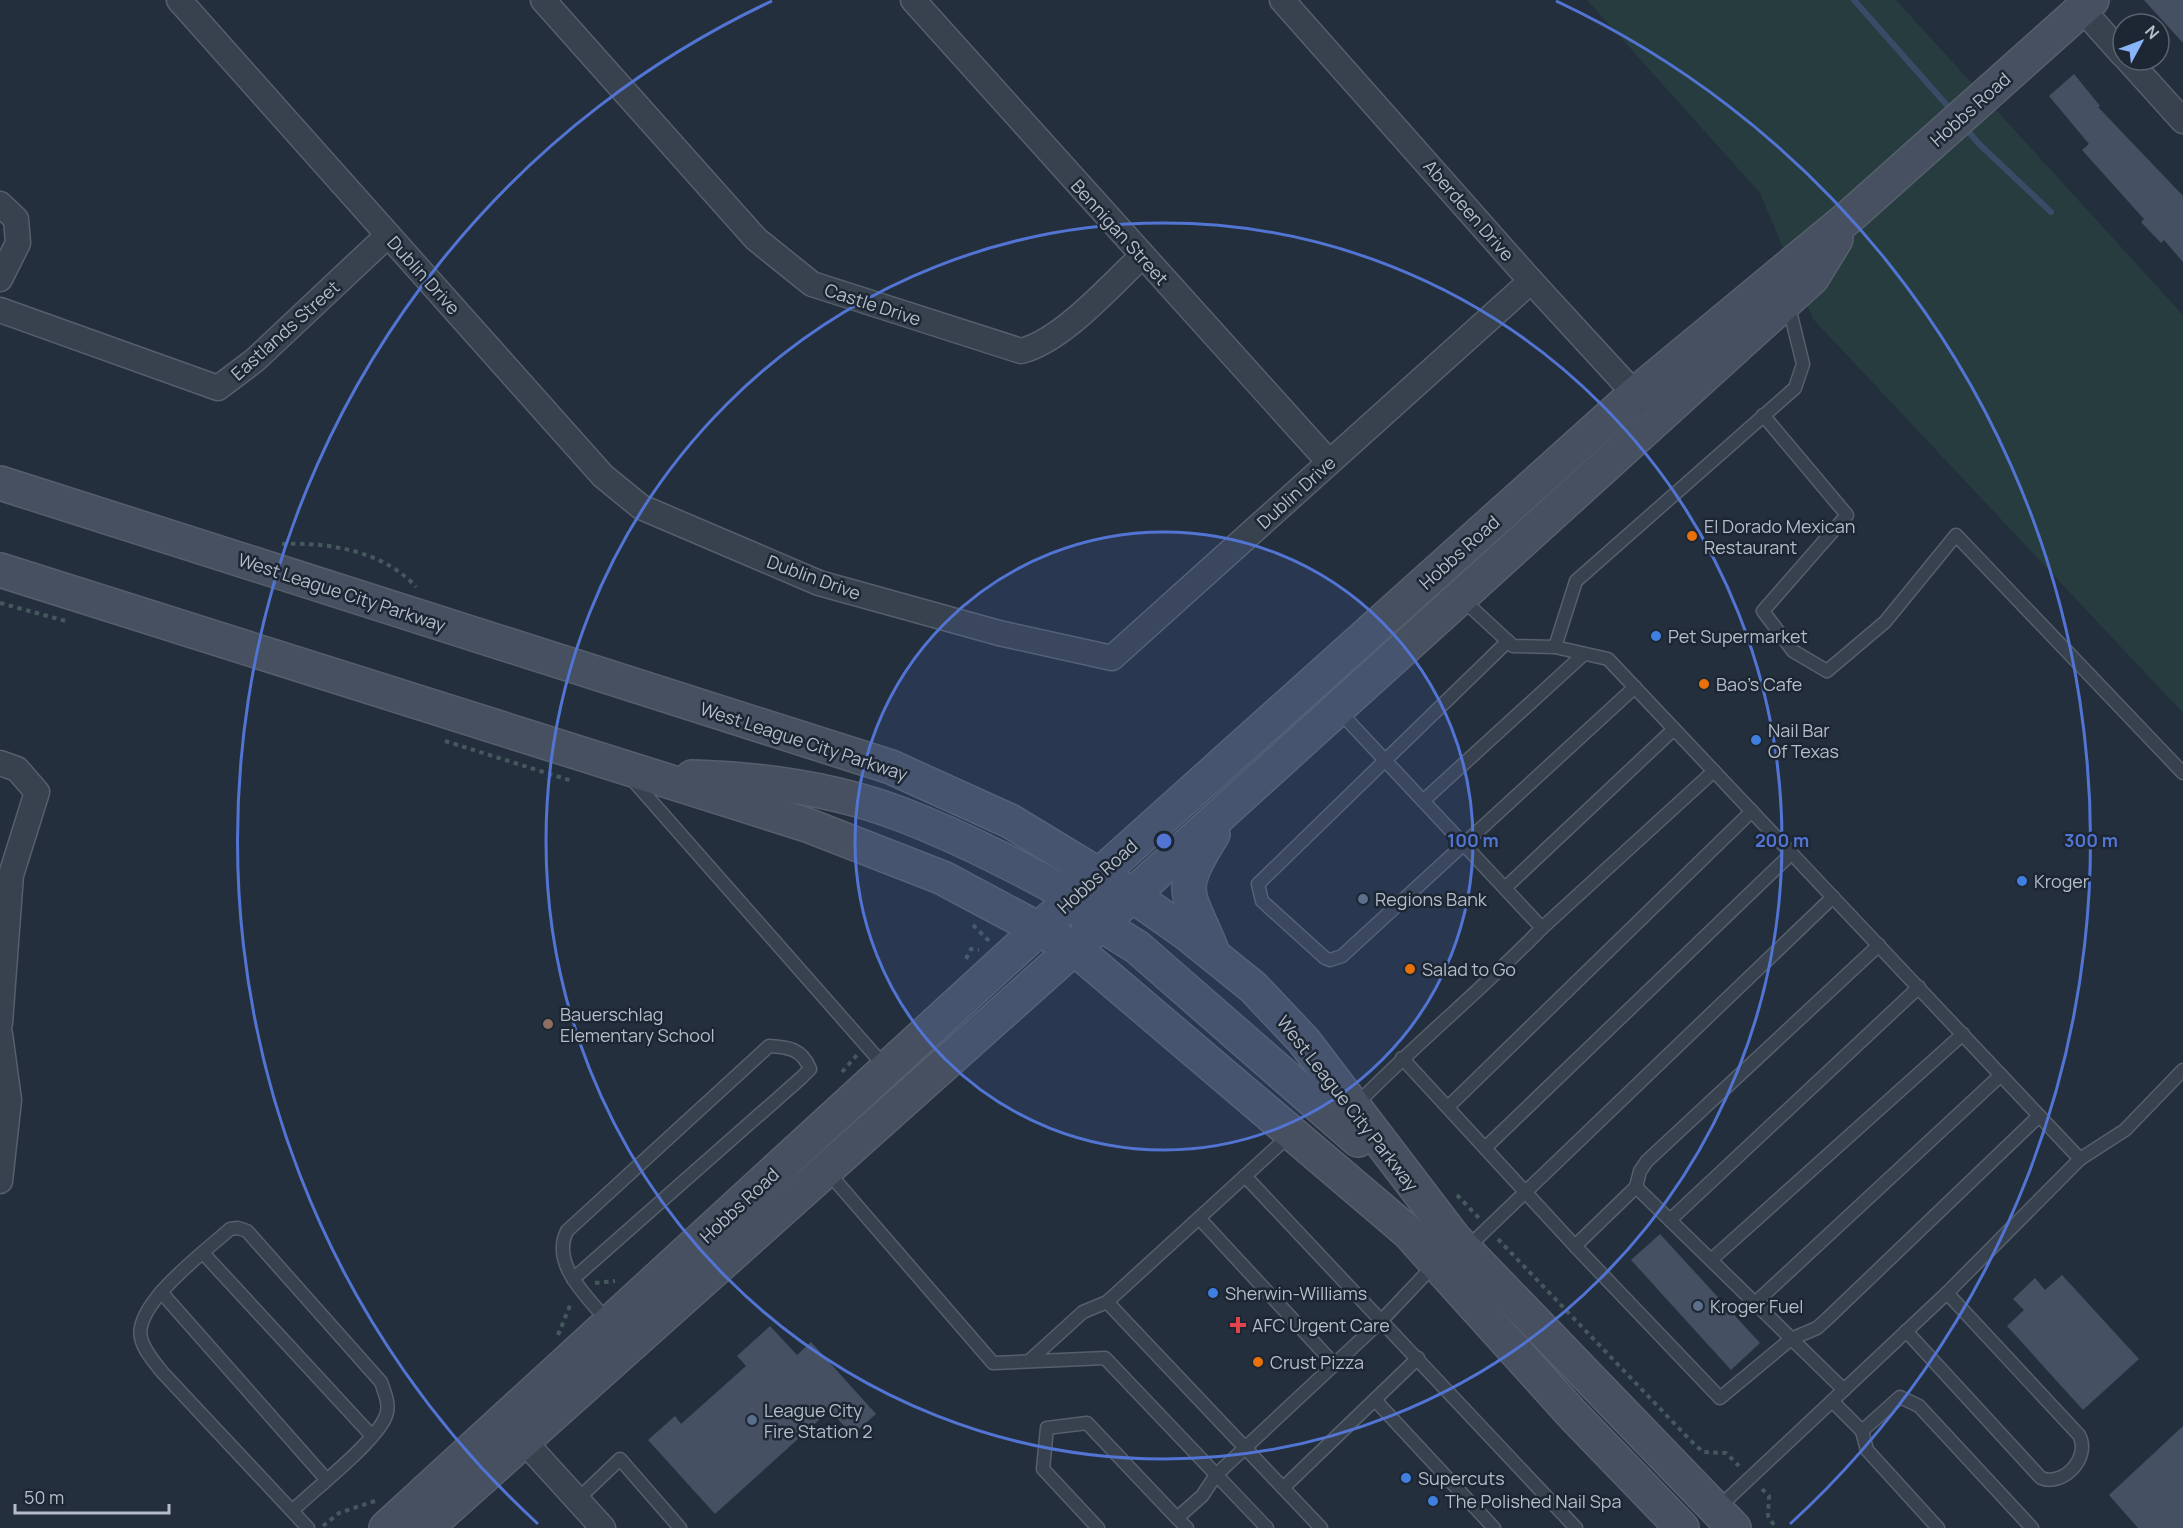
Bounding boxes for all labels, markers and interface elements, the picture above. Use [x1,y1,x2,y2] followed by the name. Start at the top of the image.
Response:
[2111,12,2171,72] north arrow
[2140,21,2164,44] text: N
[1925,67,2015,151] street label: Hobbs Road
[1418,154,1520,266] street label: Aberdeen Drive
[1066,174,1174,290] street label: Bennigan Street
[382,230,466,320] street label: Dublin Drive
[226,275,344,385] street label: Eastlands Street
[822,277,924,331] street label: Castle Drive
[1251,450,1341,534] street label: Dublin Drive
[1414,510,1504,594] street label: Hobbs Road
[1704,514,1855,559] place label: El Dorado Mexican Restaurant
[1685,529,1699,543] marker: El Dorado Mexican Restaurant
[235,547,449,637] street label: West League City Parkway
[764,549,864,605] street label: Dublin Drive
[1668,624,1808,648] place label: Pet Supermarket
[1649,629,1663,643] marker: Pet Supermarket
[1716,672,1802,696] place label: Bao's Cafe
[1697,677,1711,691] marker: Bao's Cafe
[697,696,911,786] street label: West League City Parkway
[1768,718,1839,763] place label: Nail Bar Of Texas
[1749,733,1763,747] marker: Nail Bar Of Texas
[1447,828,1499,852] text: 100 m
[1755,828,1809,852] text: 200 m
[2064,828,2118,852] text: 300 m
[1154,831,1174,851] centre of rings
[1052,834,1142,918] street label: Hobbs Road
[2034,869,2090,893] place label: Kroger
[2015,874,2029,888] marker: Kroger
[1375,887,1488,911] place label: Regions Bank
[1356,892,1370,906] marker: Regions Bank
[1422,957,1516,981] place label: Salad to Go
[1403,962,1417,976] marker: Salad to Go
[560,1002,715,1047] place label: Bauerschlag Elementary School
[1272,1010,1424,1196] street label: West League City Parkway
[541,1017,555,1031] marker: Bauerschlag Elementary School
[694,1162,784,1248] street label: Hobbs Road
[1225,1281,1367,1305] place label: Sherwin-Williams
[1206,1286,1220,1300] marker: Sherwin-Williams
[1710,1294,1803,1318] place label: Kroger Fuel
[1691,1299,1705,1313] marker: Kroger Fuel
[1252,1313,1390,1337] place label: AFC Urgent Care
[1229,1316,1247,1334] marker: AFC Urgent Care
[1270,1350,1364,1374] place label: Crust Pizza
[1251,1355,1265,1369] marker: Crust Pizza
[764,1398,873,1443] place label: League City Fire Station 2
[745,1413,759,1427] marker: League City Fire Station 2
[1418,1466,1505,1490] place label: Supercuts
[1399,1471,1413,1485] marker: Supercuts
[15,1477,170,1515] scale bar
[24,1485,64,1509] text: 50 m
[1445,1489,1621,1513] place label: The Polished Nail Spa
[1426,1494,1440,1508] marker: The Polished Nail Spa

